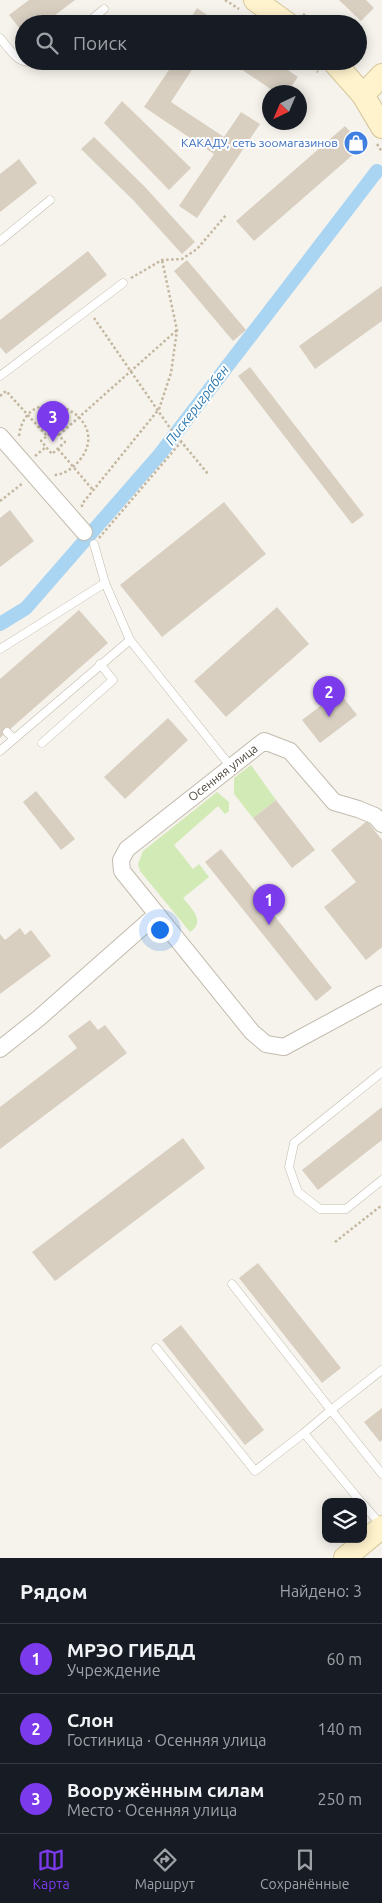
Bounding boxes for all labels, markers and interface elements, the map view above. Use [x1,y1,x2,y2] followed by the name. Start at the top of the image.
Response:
[15,15,367,70] search box
[33,29,61,57] icon: search
[73,32,127,54] text: Поиск
[262,85,307,130] north arrow
[343,130,369,156] shop icon: КАКАДУ, сеть зоомагазинов
[181,136,338,149] place label: КАКАДУ, сеть зоомагазинов
[162,362,232,448] water label: Пискериграбен
[37,401,69,442] pin: 3
[313,676,345,717] pin: 2
[186,742,260,804] street label: Осенняя улица
[253,884,285,925] pin: 1
[147,917,173,943] your location
[322,1498,367,1543] map controls
[322,1498,367,1543] button: layers
[20,1579,88,1603] text: Рядом
[280,1582,362,1600] text: Найдено: 3
[67,1639,195,1661] text: МРЭО ГИБДД
[31,1650,41,1668] text: 1
[326,1650,362,1668] text: 60 m
[67,1661,161,1679] text: Учреждение
[67,1709,114,1731] text: Слон
[31,1720,41,1738] text: 2
[317,1720,362,1738] text: 140 m
[67,1731,267,1749] text: Гостиница · Осенняя улица
[67,1779,264,1801] text: Вооружённым силам
[31,1790,41,1808] text: 3
[317,1790,362,1808] text: 250 m
[67,1801,237,1819] text: Место · Осенняя улица
[32,1846,70,1892] tab: Карта
[135,1846,195,1892] tab: Маршрут
[260,1846,350,1892] tab: Сохранённые

